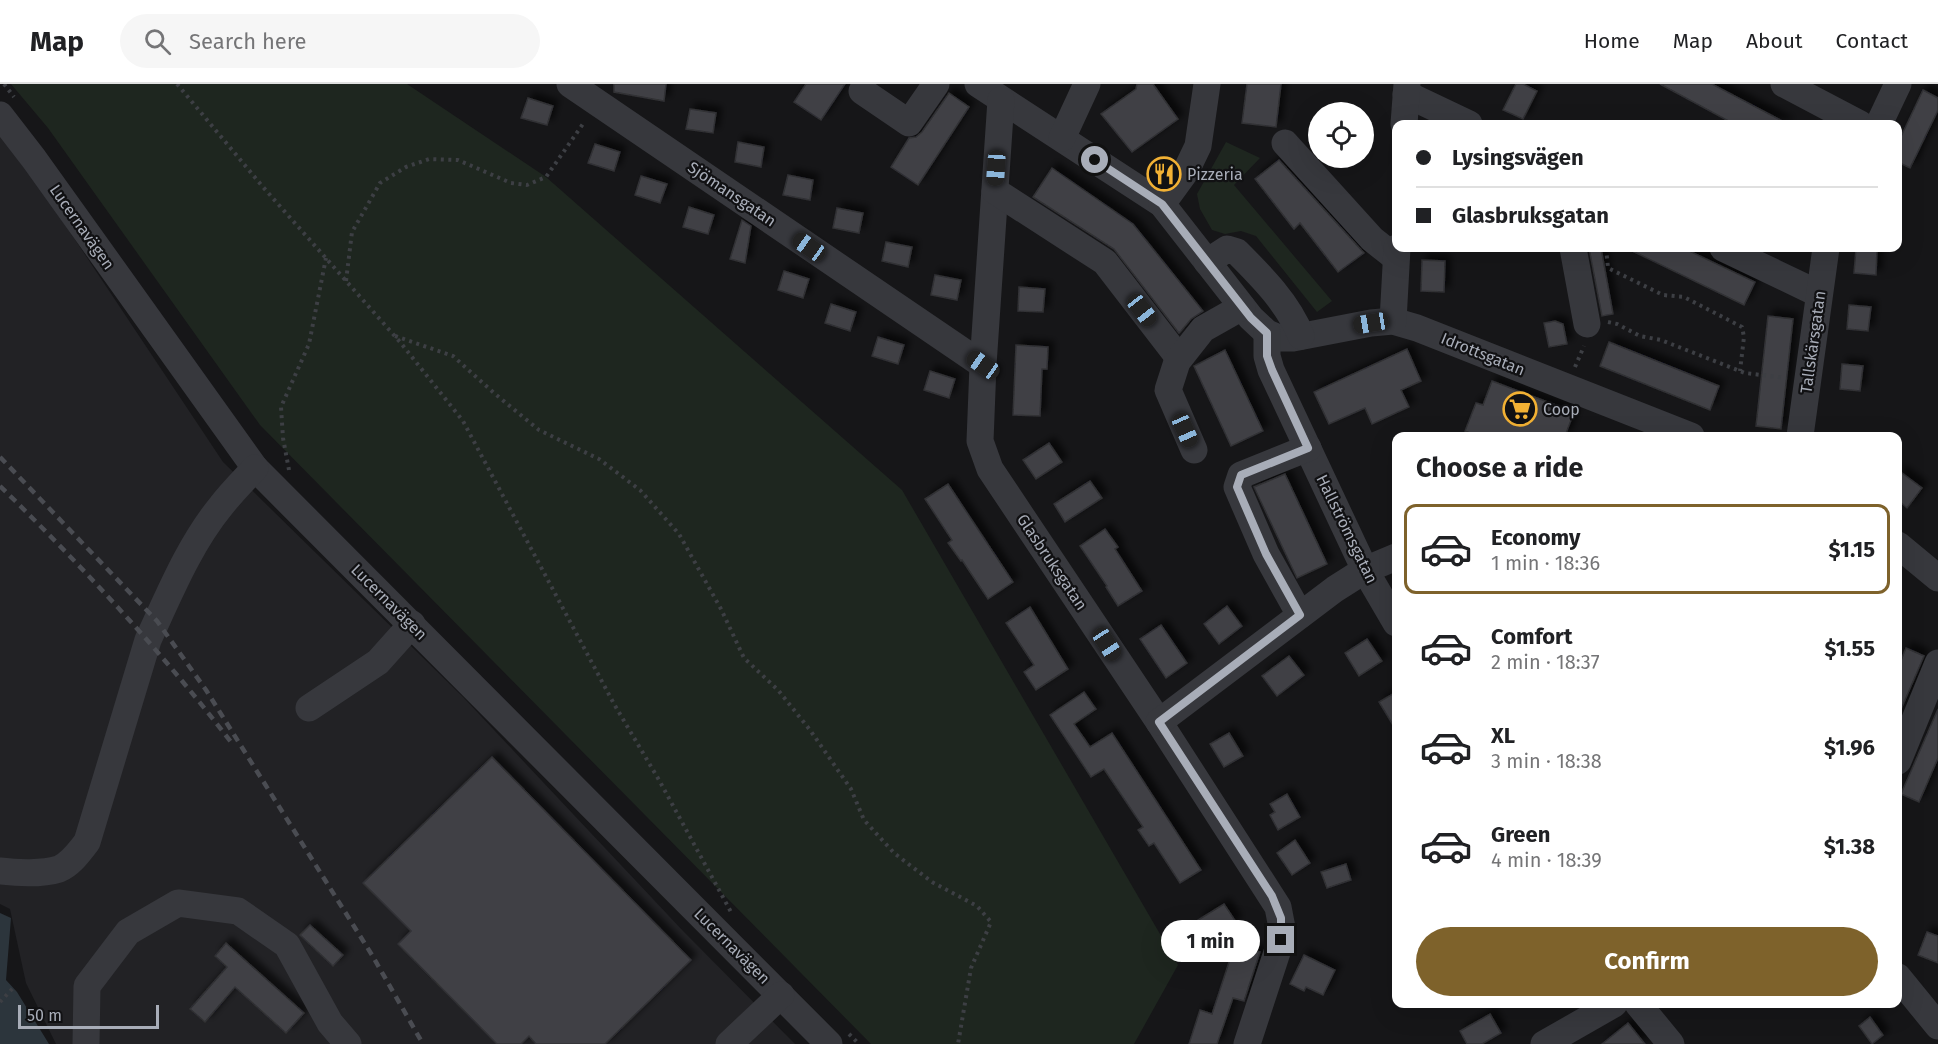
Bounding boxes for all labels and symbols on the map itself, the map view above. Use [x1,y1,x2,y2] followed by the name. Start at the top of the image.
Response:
[1081,146,1108,173] route start
[986,149,1006,187] car
[1146,156,1182,192] restaurant icon: Pizzeria
[684,158,780,230] street label: Sjömansgatan
[1187,165,1243,184] place label: Pizzeria
[46,181,118,273] street label: Lucernavägen
[789,229,829,265] car
[1796,289,1830,395] street label: Tallskärsgatan
[1124,290,1160,330] car
[1352,311,1390,335] car
[1438,329,1528,379] street label: Idrottsgatan
[963,347,1003,383] car
[1502,391,1538,427] supermarket icon: Coop
[1543,400,1580,419] place label: Coop
[1169,410,1201,450] car
[1312,471,1382,587] street label: Hallströmsgatan
[1013,510,1091,614] street label: Glasbruksgatan
[347,560,431,644] street label: Lucernavägen
[1090,624,1124,664] car
[690,904,774,988] street label: Lucernavägen
[1161,919,1260,961] callout: 1 min
[1267,926,1294,953] route end
[18,1002,159,1030] scale bar

